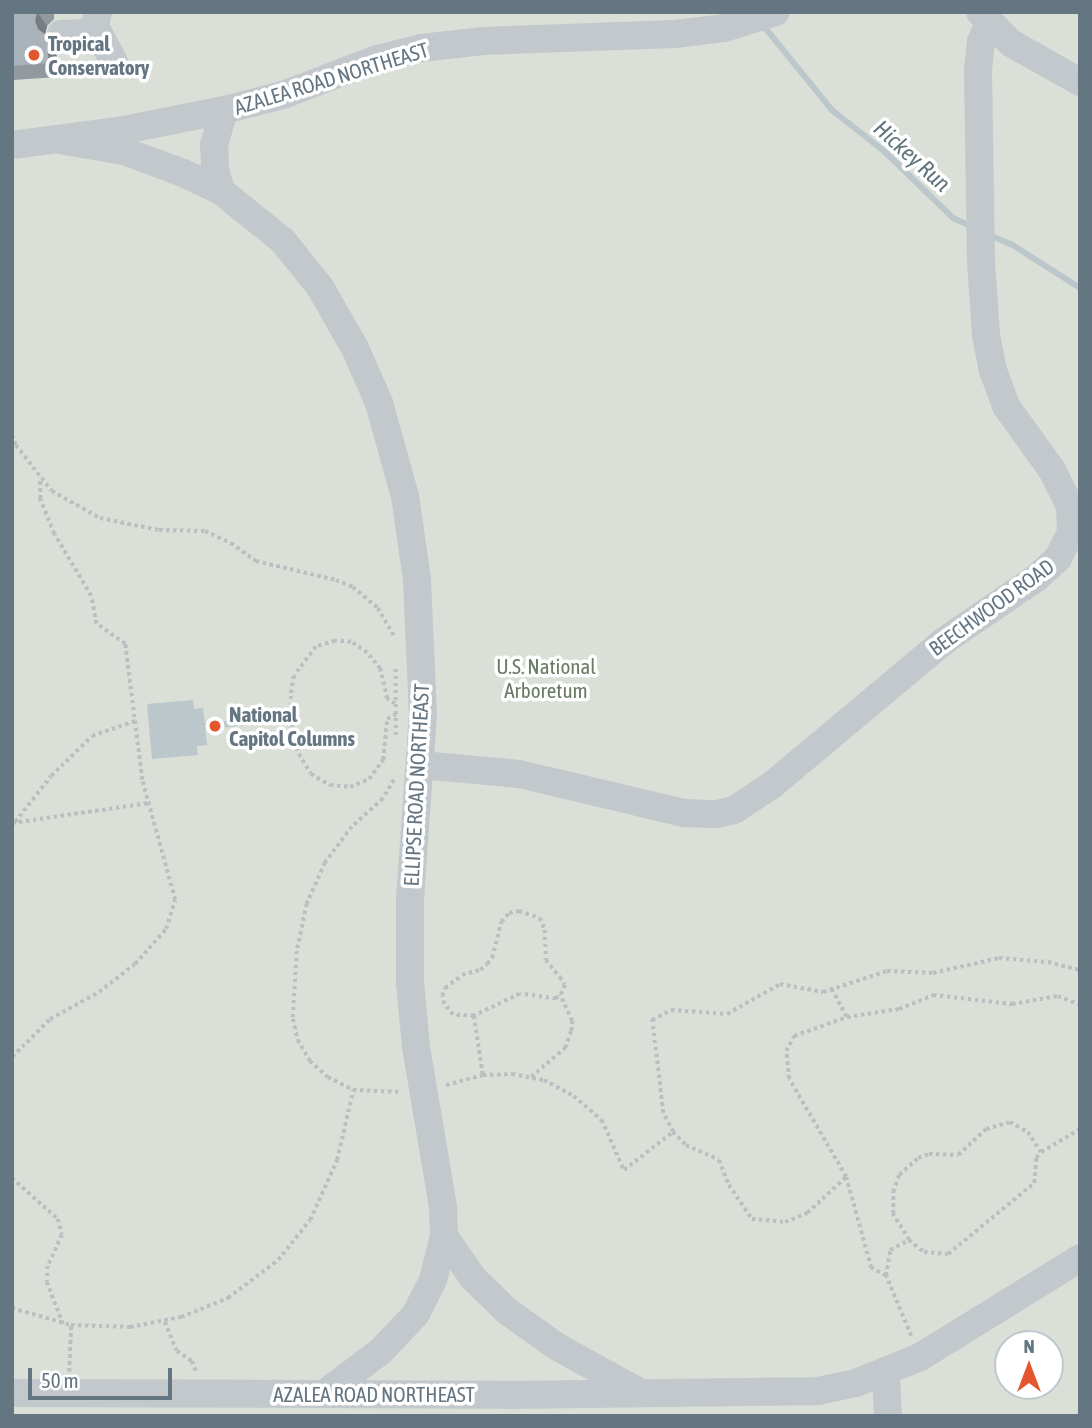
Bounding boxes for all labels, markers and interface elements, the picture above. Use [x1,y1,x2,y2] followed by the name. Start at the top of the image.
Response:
[48,30,149,80] place label: Tropical Conservatory
[231,36,431,120] street label: AZALEA ROAD NORTHEAST
[26,47,42,63] marker: Tropical Conservatory
[868,114,956,198] water label: Hickey Run
[924,553,1058,661] street label: BEECHWOOD ROAD
[496,653,596,703] park label: U.S. National Arboretum
[398,683,434,887] street label: ELLIPSE ROAD NORTHEAST
[229,701,355,751] place label: National Capitol Columns
[207,718,223,734] marker: National Capitol Columns
[994,1330,1064,1400] north arrow
[1023,1335,1035,1357] text: N
[32,1354,175,1398] scale bar
[41,1368,79,1392] text: 50 m
[273,1381,475,1407] street label: AZALEA ROAD NORTHEAST

